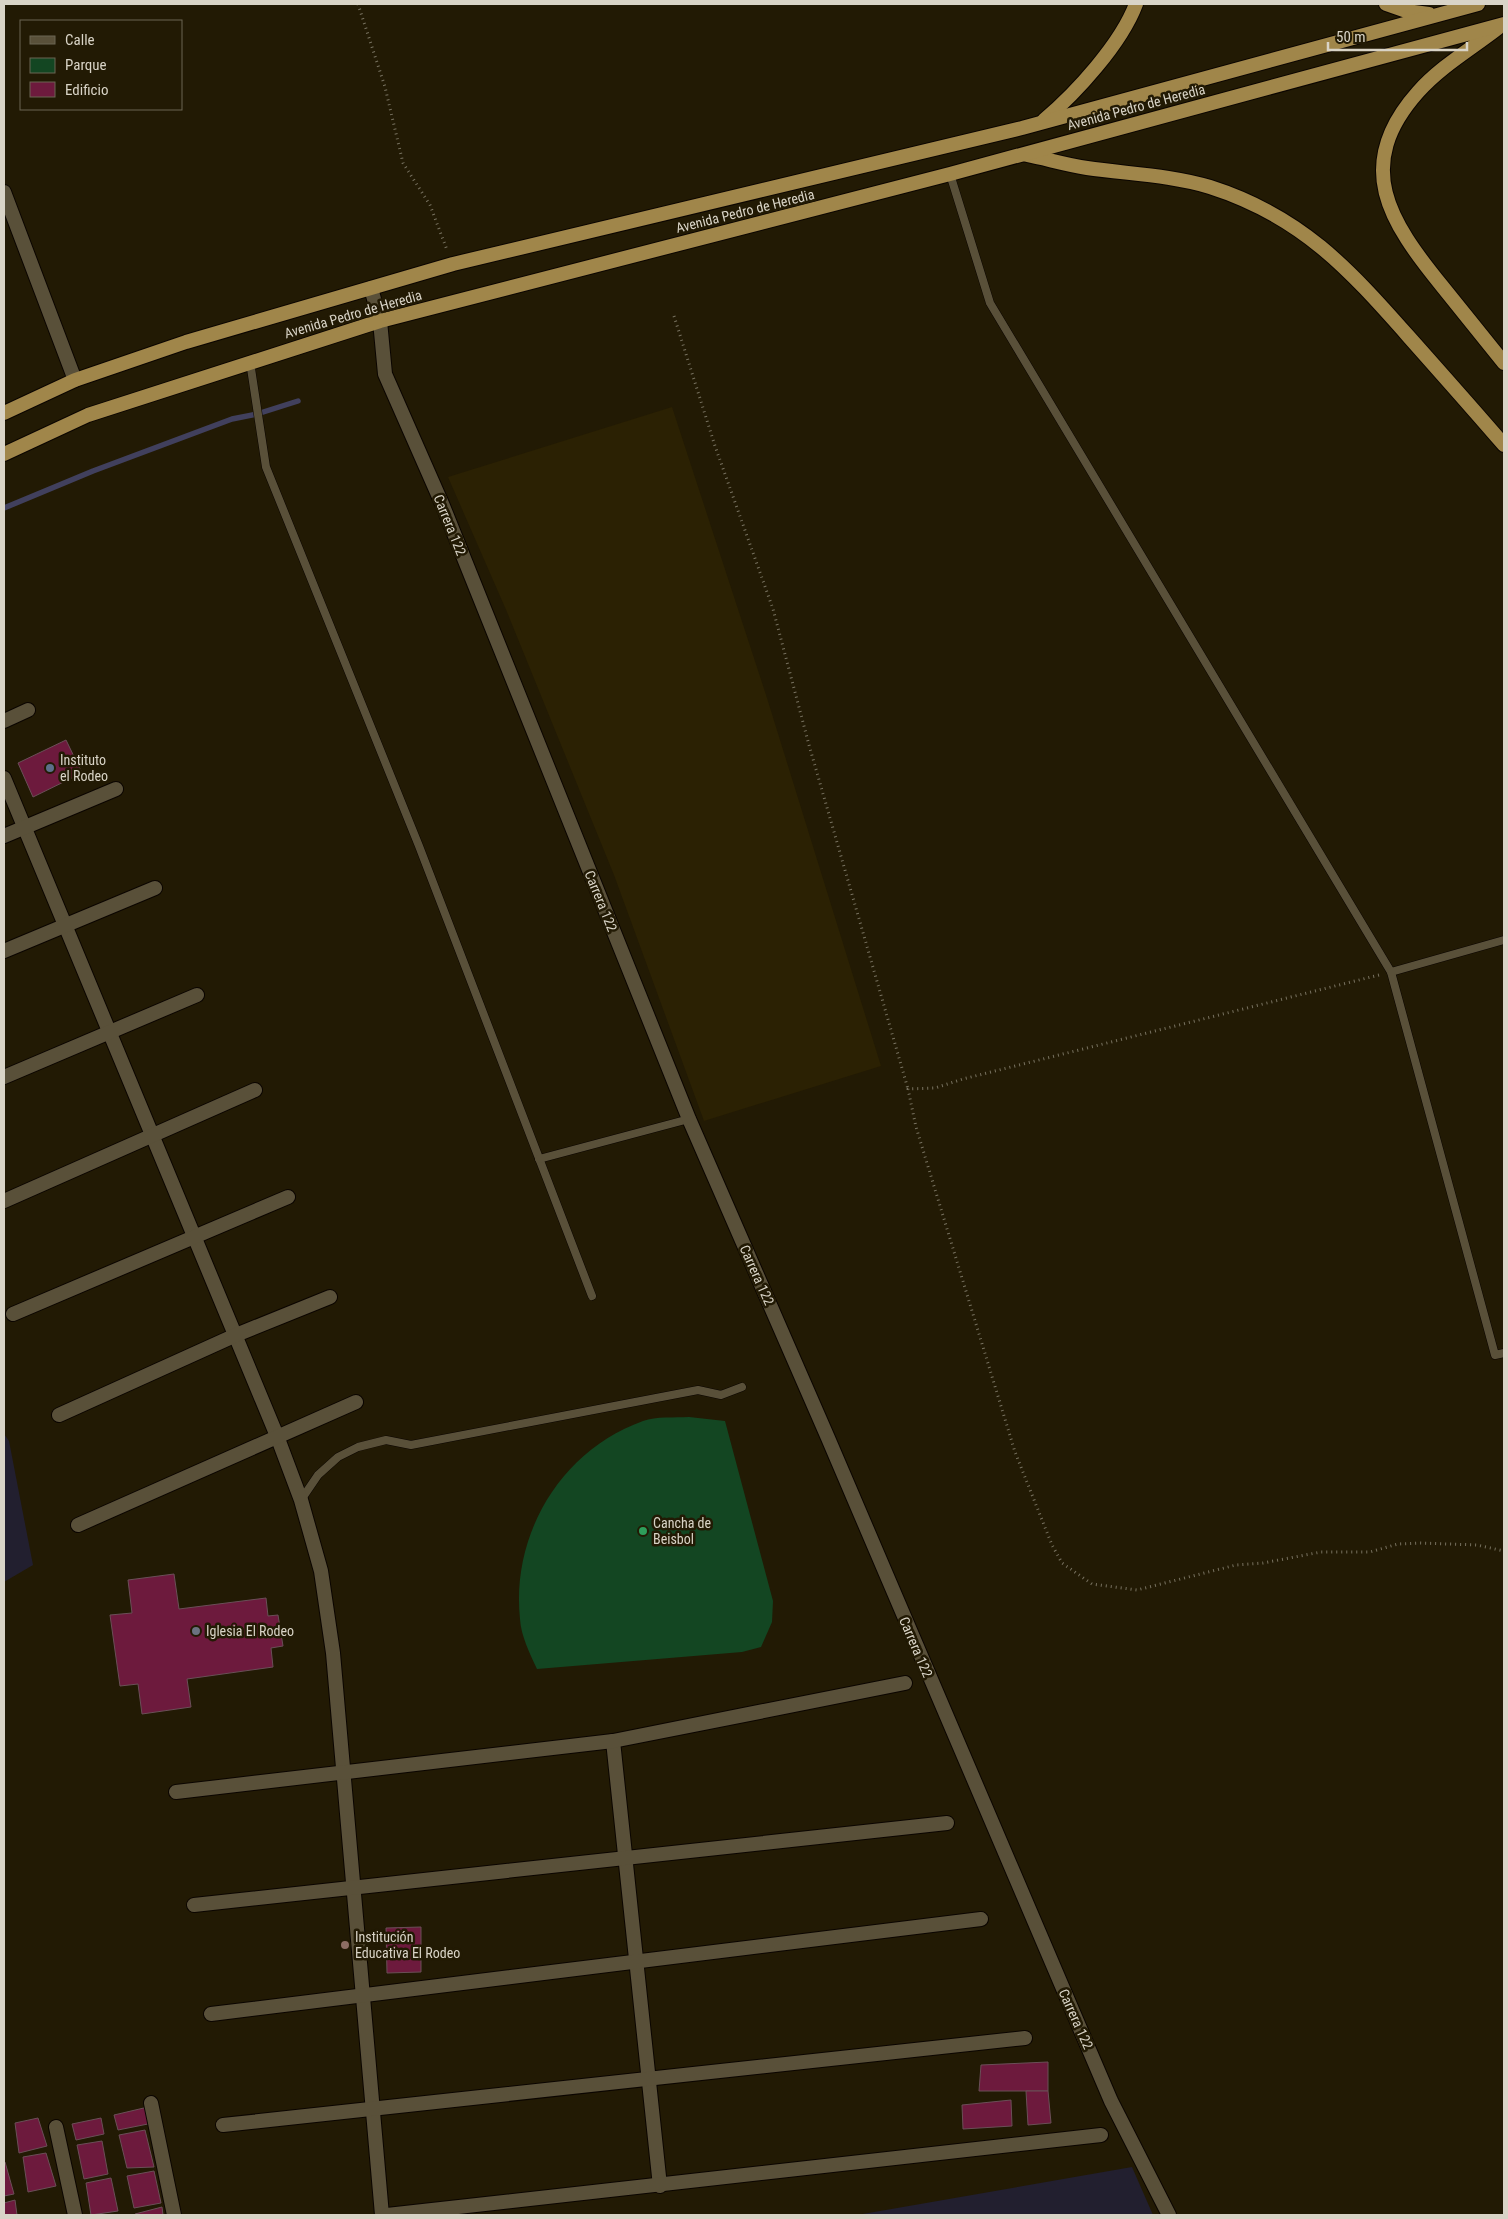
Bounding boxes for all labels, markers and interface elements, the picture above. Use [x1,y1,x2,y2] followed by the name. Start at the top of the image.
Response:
[20,20,182,110] legend
[1328,20,1467,52] scale bar
[1336,28,1366,46] text: 50 m
[65,31,95,49] text: Calle
[65,56,107,74] text: Parque
[65,81,108,99] text: Edificio
[1065,81,1207,133] street label: Avenida Pedro de Heredia
[674,186,816,236] street label: Avenida Pedro de Heredia
[282,287,424,341] street label: Avenida Pedro de Heredia
[431,492,469,558] street label: Carrera 122
[60,752,108,784] place label: Instituto el Rodeo
[44,762,56,774] marker: Instituto el Rodeo
[582,868,620,934] street label: Carrera 122
[737,1242,777,1308] street label: Carrera 122
[653,1515,712,1547] place label: Cancha de Beisbol
[637,1525,649,1537] marker: Cancha de Beisbol
[896,1614,936,1680] street label: Carrera 122
[206,1623,294,1639] place label: Iglesia El Rodeo
[190,1625,202,1637] marker: Iglesia El Rodeo
[355,1929,460,1961] place label: Institución Educativa El Rodeo
[339,1939,351,1951] marker: Institución Educativa El Rodeo
[1056,1986,1096,2052] street label: Carrera 122

